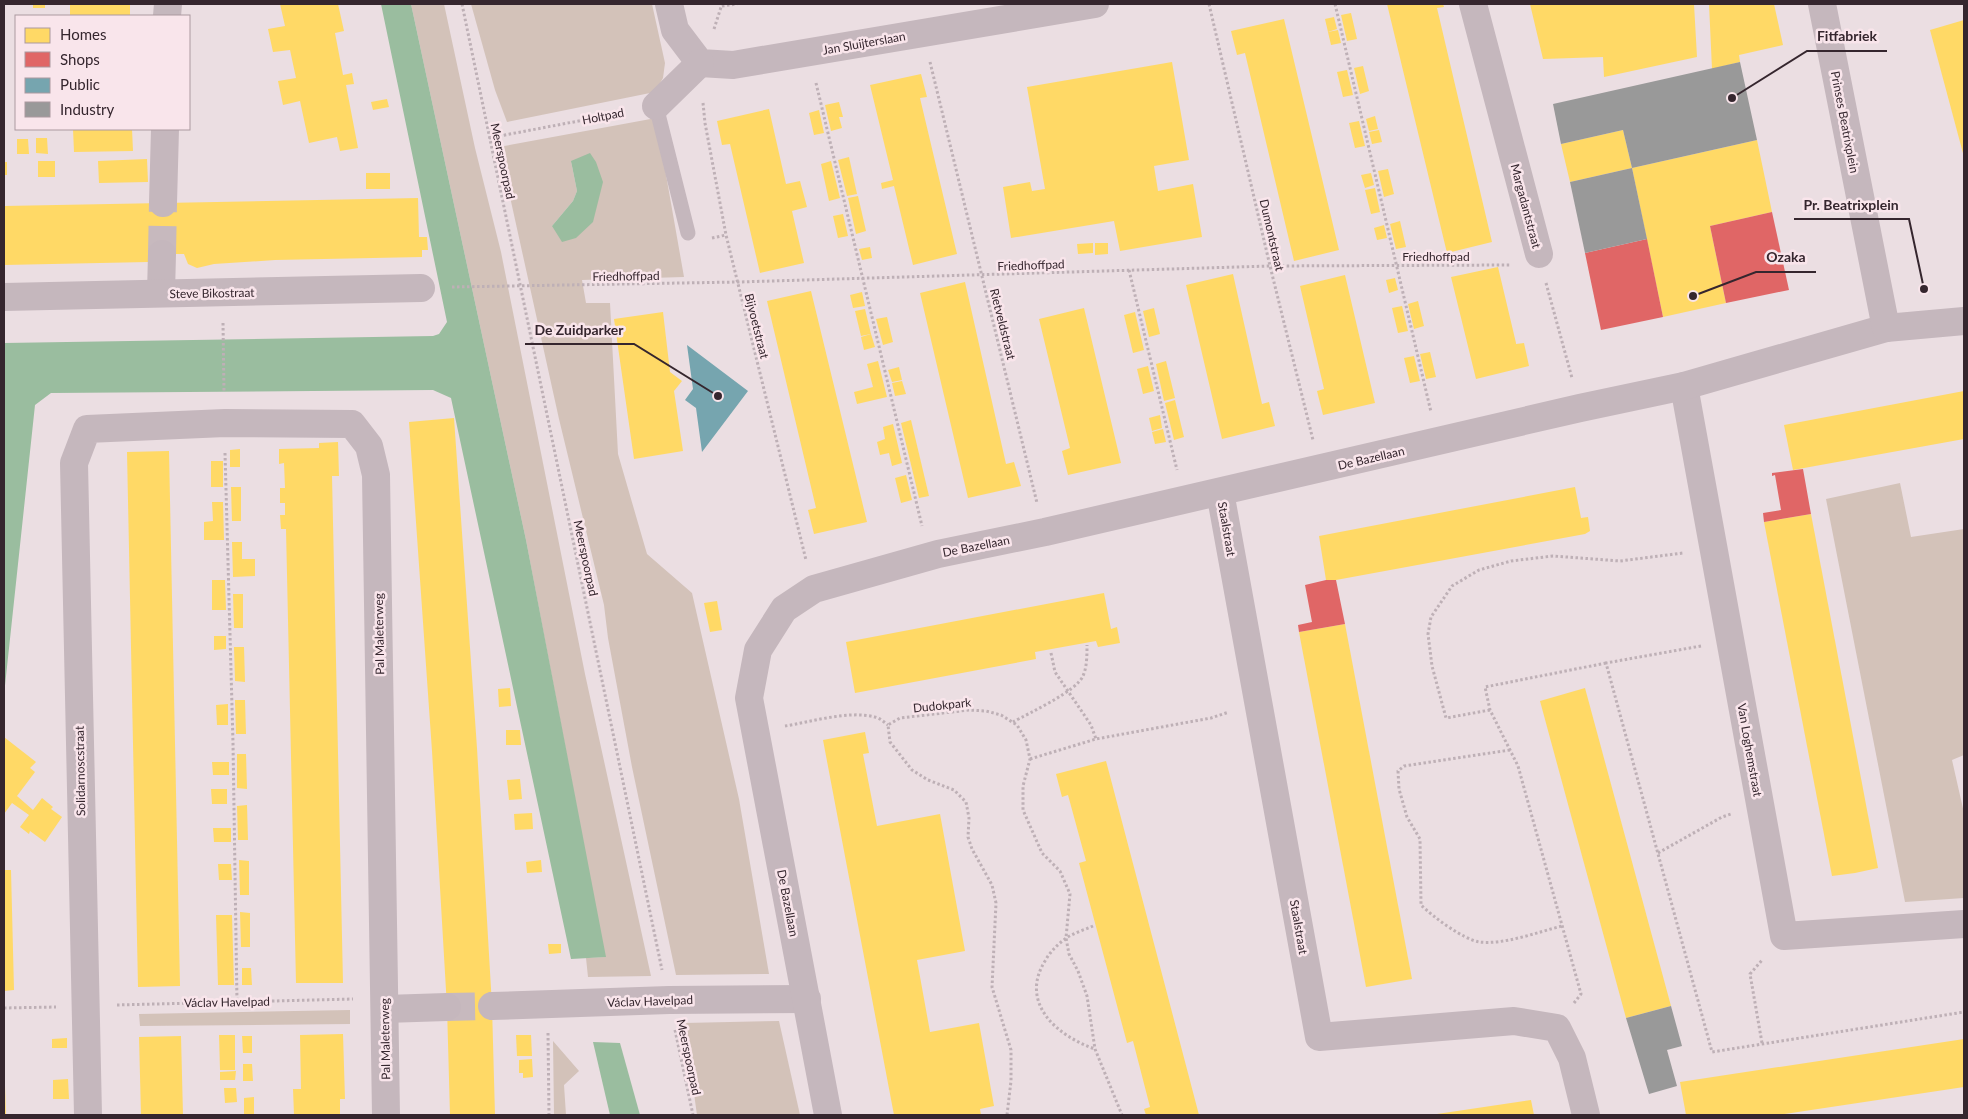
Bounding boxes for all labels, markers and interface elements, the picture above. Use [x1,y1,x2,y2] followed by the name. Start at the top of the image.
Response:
[15,15,190,130] legend
[1807,22,1887,51] callout: Fitfabriek
[60,25,106,43] text: Homes
[1817,27,1878,44] text: Fitfabriek
[821,28,907,58] street label: Jan Sluijterslaan
[60,50,100,68] text: Shops
[1828,70,1862,174] street label: Prinses Beatrixplein
[60,75,100,93] text: Public
[60,100,115,118] text: Industry
[581,105,625,127] street label: Holtpad
[488,122,518,200] street label: Meerspoorpad
[1508,162,1545,251] street label: Margadantstraat
[1794,190,1909,219] callout: Pr. Beatrixplein
[1803,196,1899,213] text: Pr. Beatrixplein
[1256,198,1288,273] street label: Dumontstraat
[1756,243,1816,272] callout: Ozaka
[1766,248,1806,265] text: Ozaka
[1402,249,1470,264] street label: Friedhoffpad
[997,256,1065,274] street label: Friedhoffpad
[592,268,660,284] street label: Friedhoffpad
[169,285,255,301] street label: Steve Bikostraat
[987,287,1019,362] street label: Rietveldstraat
[742,292,773,361] street label: Bijvoetstraat
[525,315,634,344] callout: De Zuidparker
[534,321,624,338] text: De Zuidparker
[1336,443,1406,473] street label: De Bazellaan
[1215,501,1239,558] street label: Staalstraat
[571,519,601,597] street label: Meerspoorpad
[941,532,1011,560] street label: De Bazellaan
[371,593,387,675] street label: Pal Maleterweg
[912,694,973,716] street label: Dudokpark
[1734,702,1766,799] street label: Van Loghemstraat
[72,725,88,816] street label: Solidarnoscstraat
[774,868,802,938] street label: De Bazellaan
[1287,899,1311,956] street label: Staalstraat
[607,992,693,1010] street label: Václav Havelpad
[184,994,270,1010] street label: Václav Havelpad
[377,998,393,1080] street label: Pal Maleterweg
[674,1018,704,1096] street label: Meerspoorpad

